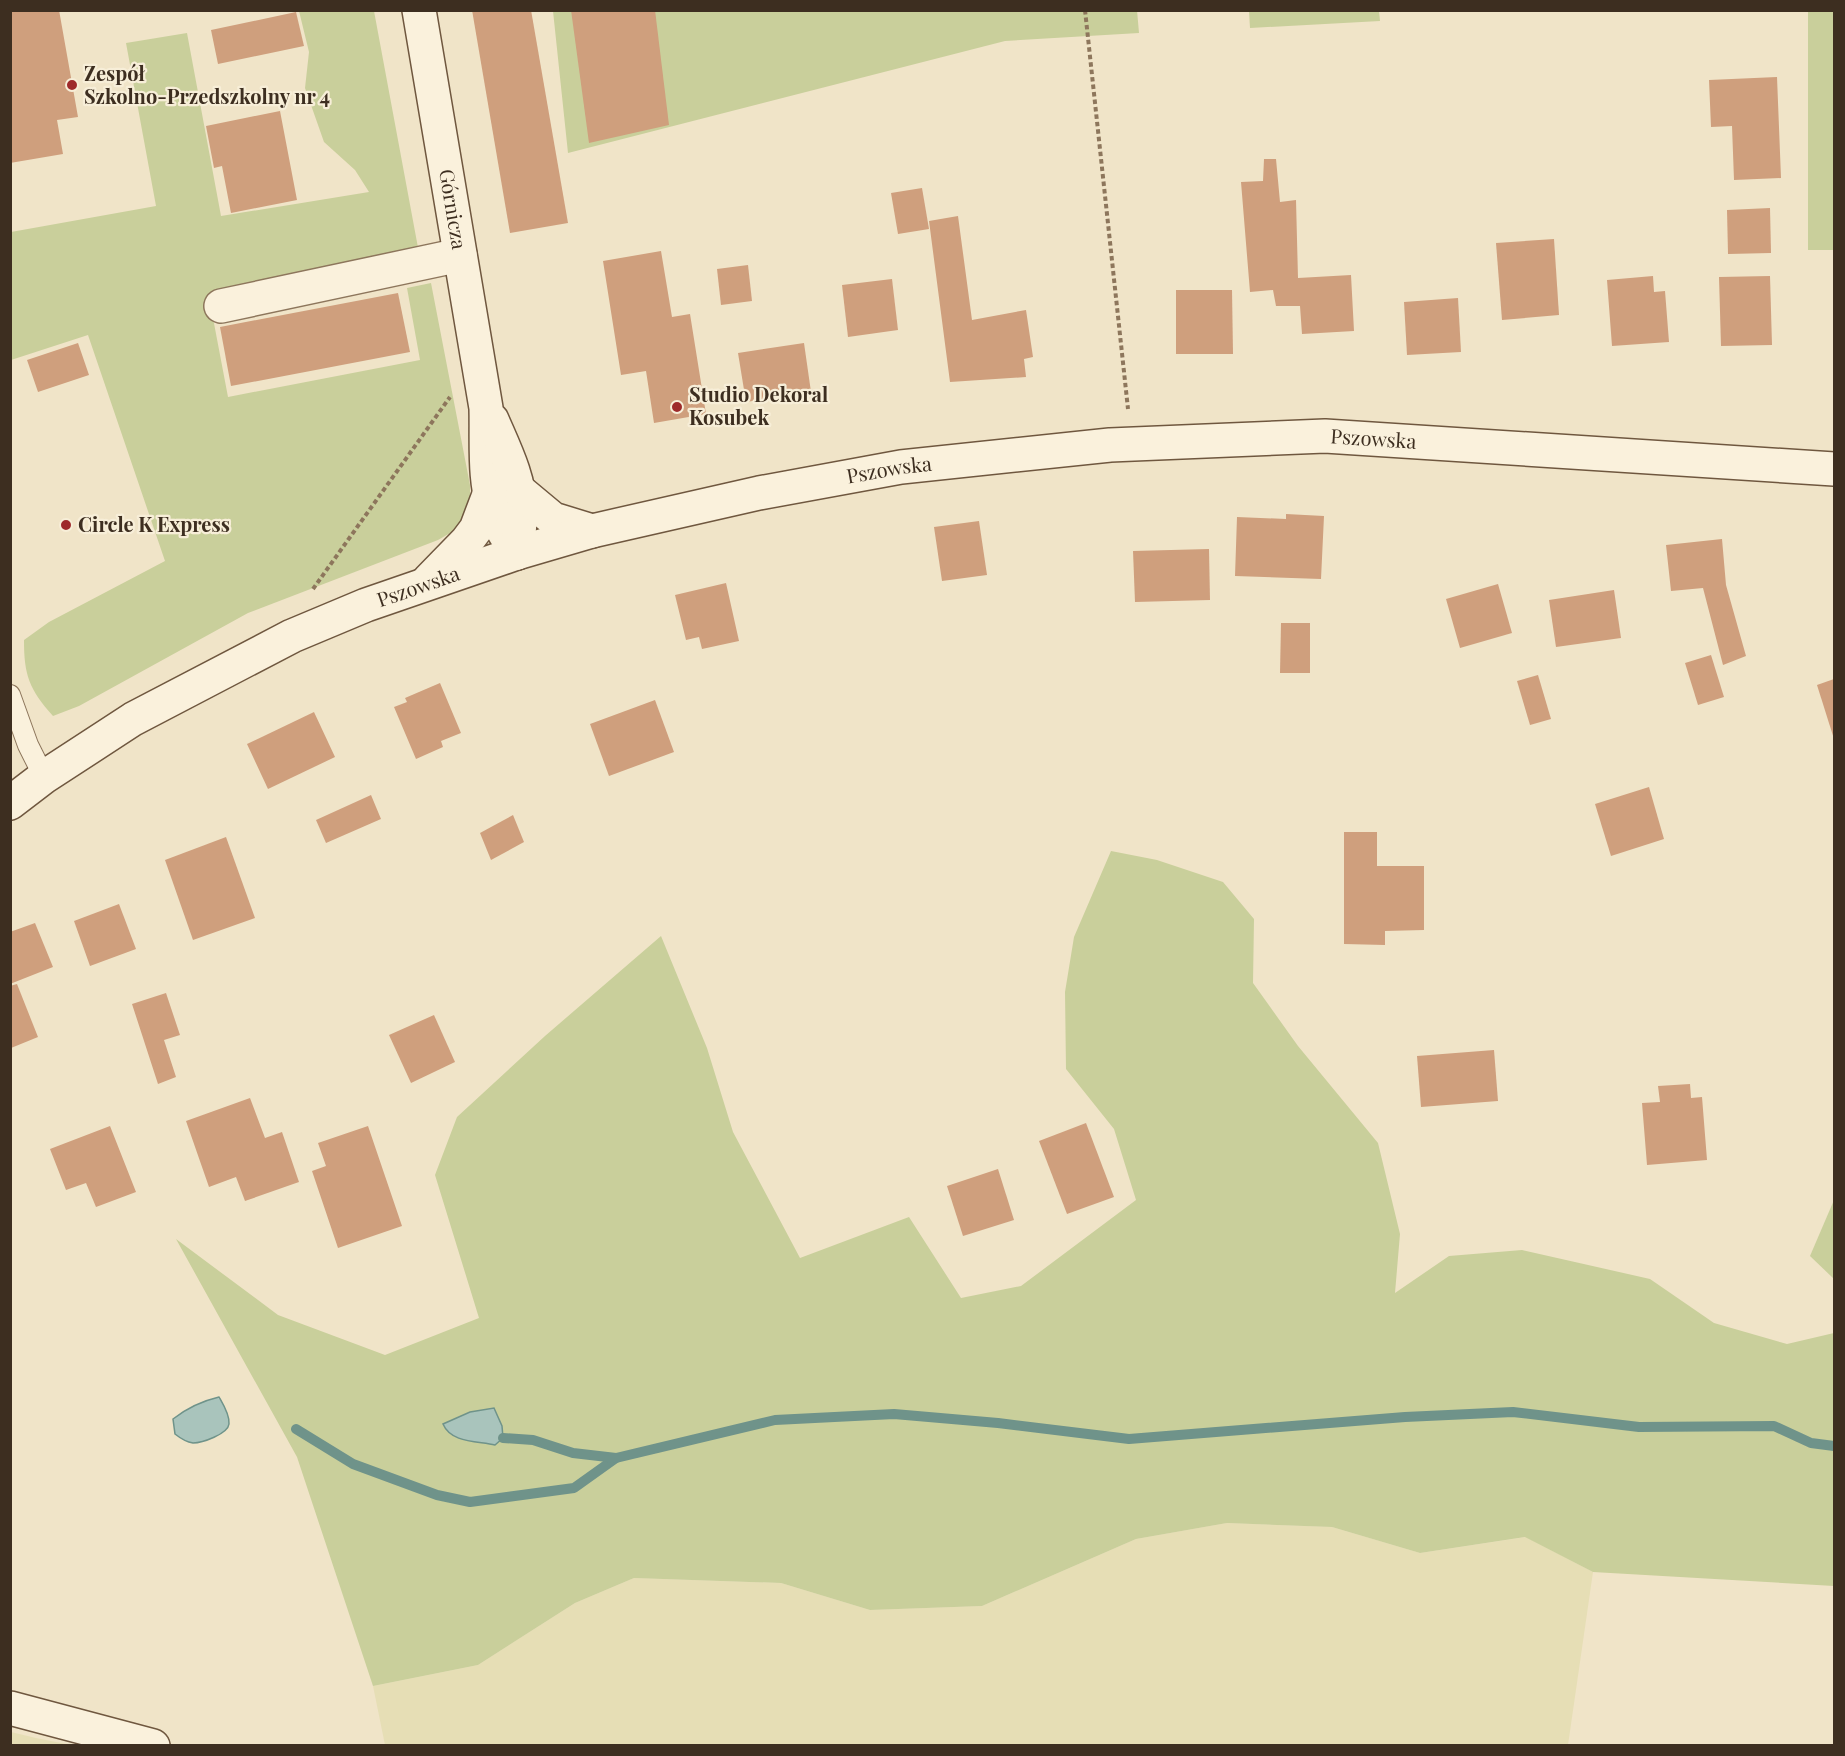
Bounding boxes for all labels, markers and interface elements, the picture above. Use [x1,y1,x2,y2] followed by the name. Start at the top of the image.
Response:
[84,59,330,109] place label: Zespół Szkolno-Przedszkolny nr 4
[65,78,79,92] marker: Zespół Szkolno-Przedszkolny nr 4
[434,167,474,251] street label: Górnicza
[689,380,828,430] place label: Studio Dekoral Kosubek
[670,400,684,414] marker: Studio Dekoral Kosubek
[1330,421,1417,454] street label: Pszowska
[844,449,933,489] street label: Pszowska
[78,510,230,537] place label: Circle K Express
[59,518,73,532] marker: Circle K Express
[373,559,463,612] street label: Pszowska

